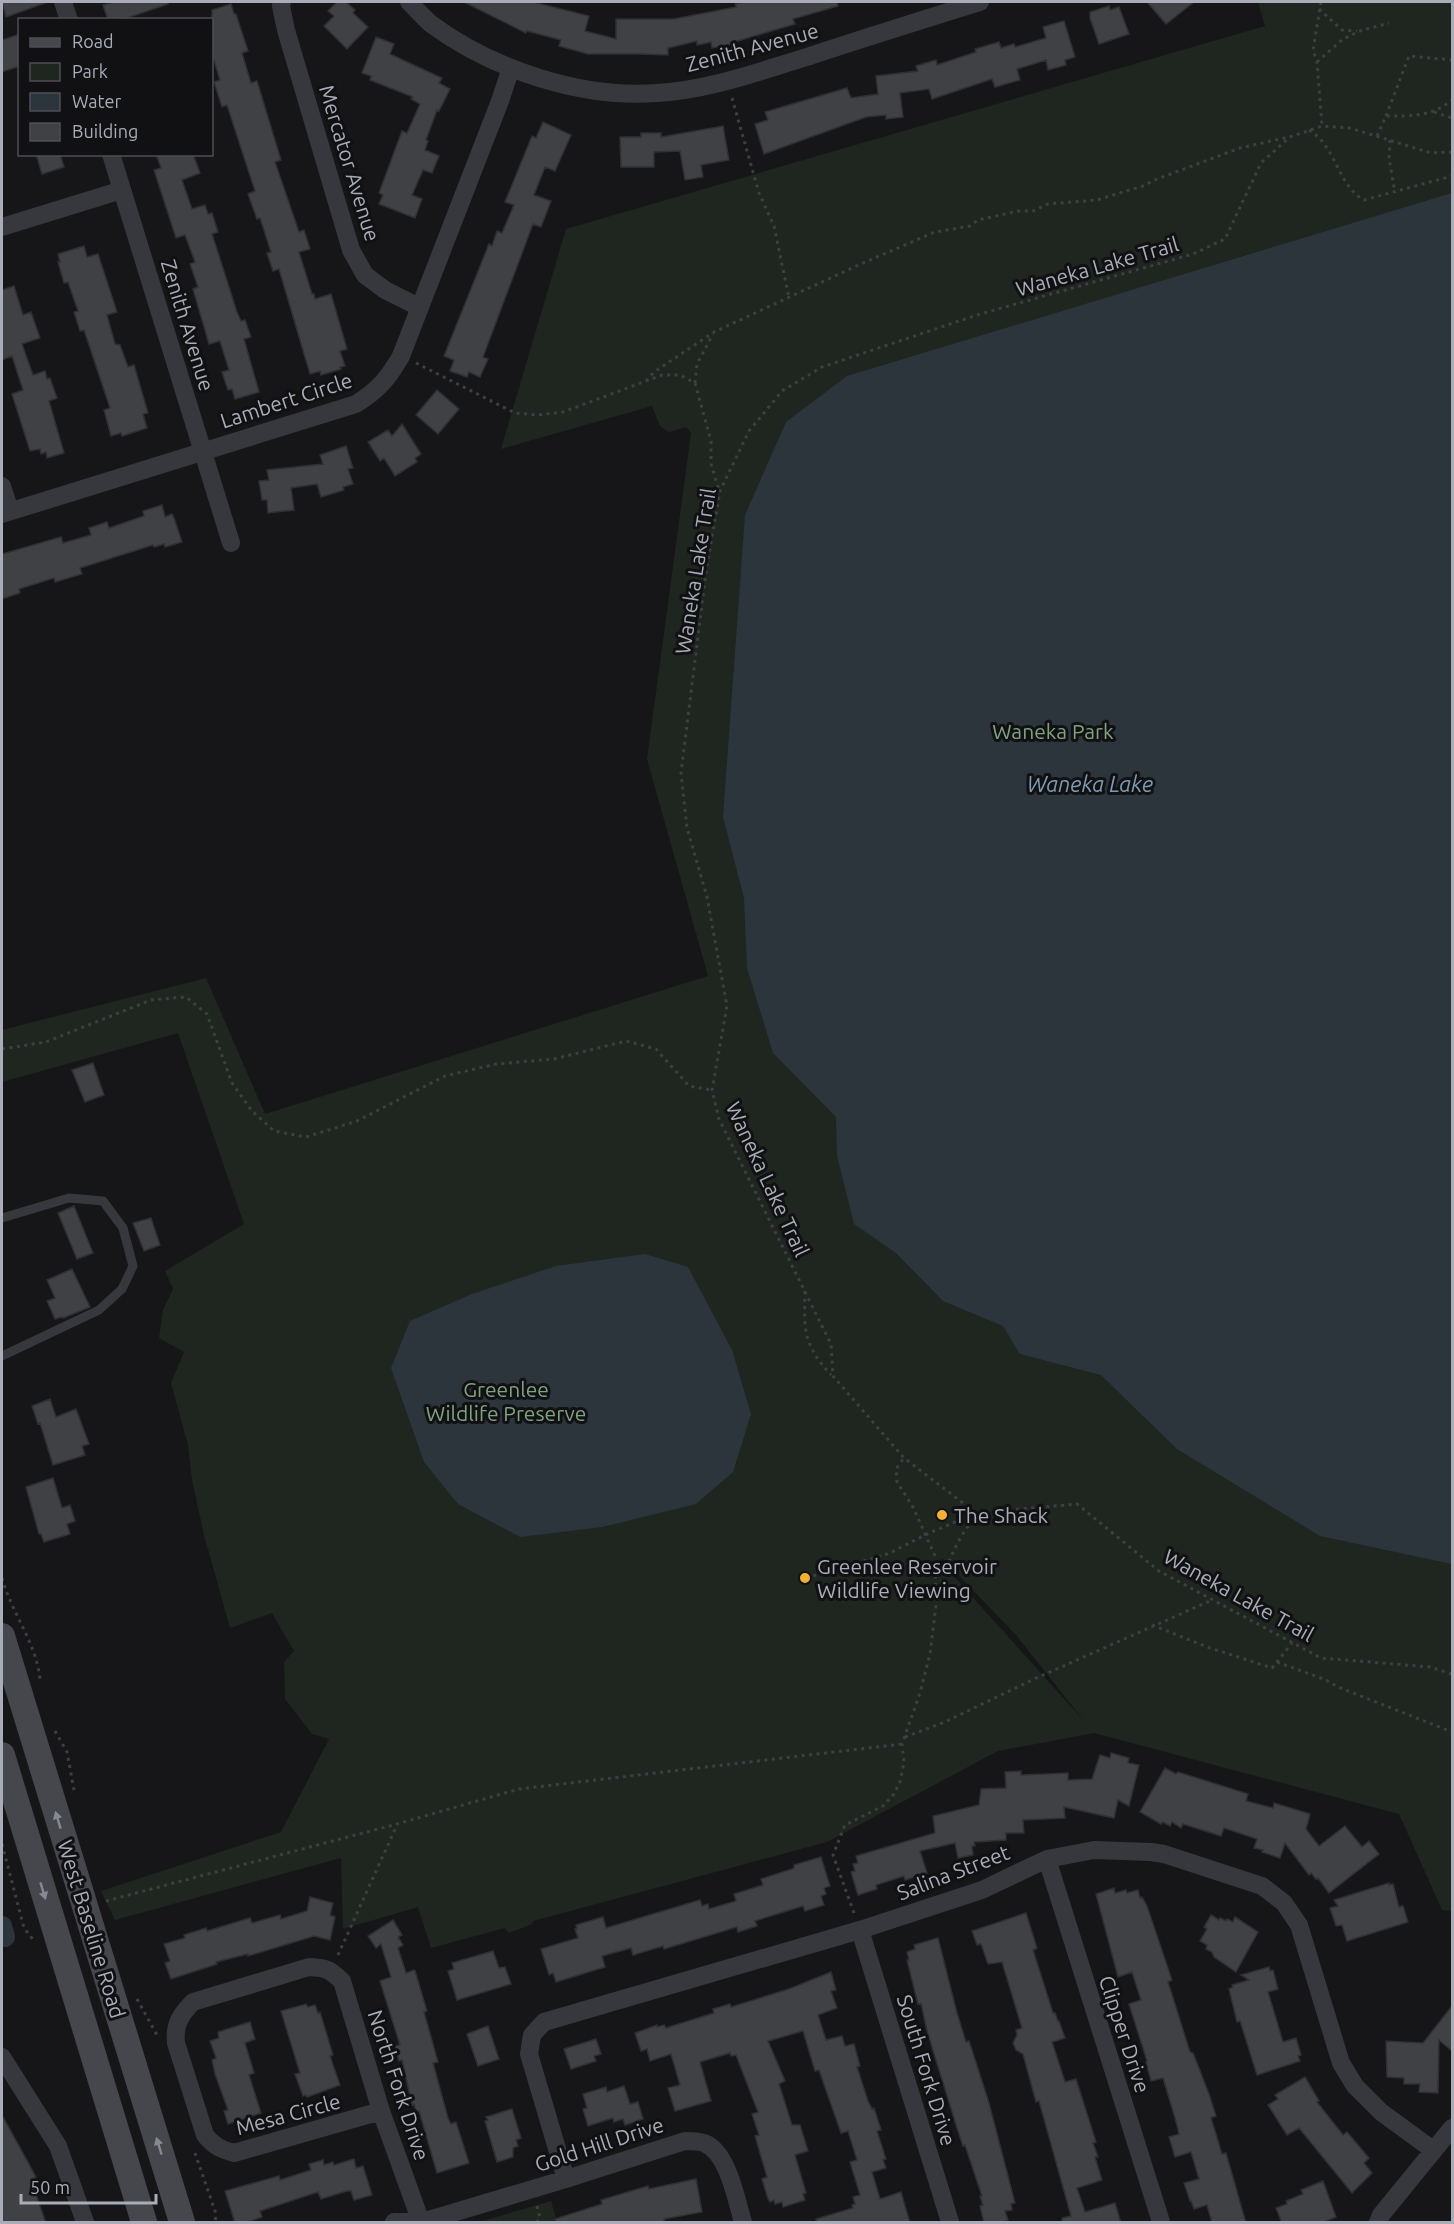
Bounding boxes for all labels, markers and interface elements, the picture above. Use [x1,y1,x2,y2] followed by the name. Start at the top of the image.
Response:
[18,18,213,156] legend
[683,18,821,76] street label: Zenith Avenue
[72,31,114,51] text: Road
[72,61,108,81] text: Park
[315,82,385,244] street label: Mercator Avenue
[72,91,122,111] text: Water
[72,121,138,141] text: Building
[1013,231,1181,301] street label: Waneka Lake Trail
[157,256,219,394] street label: Zenith Avenue
[217,367,355,433] street label: Lambert Circle
[670,486,720,656] street label: Waneka Lake Trail
[992,719,1114,743] park label: Waneka Park
[1027,771,1153,796] water label: Waneka Lake
[722,1098,814,1260] street label: Waneka Lake Trail
[426,1377,586,1425] park label: Greenlee Wildlife Preserve
[954,1503,1049,1527] place label: The Shack
[935,1508,949,1522] marker: The Shack
[1160,1544,1318,1646] street label: Waneka Lake Trail
[817,1554,997,1602] place label: Greenlee Reservoir Wildlife Viewing
[798,1571,812,1585] marker: Greenlee Reservoir Wildlife Viewing
[53,1811,62,1829] one-way arrow
[53,1837,131,2021] street label: West Baseline Road
[893,1840,1013,1904] street label: Salina Street
[39,1882,48,1900] one-way arrow
[1095,1972,1155,2096] street label: Clipper Drive
[893,1992,961,2148] street label: South Fork Drive
[363,2007,435,2163] street label: North Fork Drive
[233,2089,343,2139] street label: Mesa Circle
[532,2112,666,2176] street label: Gold Hill Drive
[154,2137,163,2155] one-way arrow
[21,2167,156,2205] scale bar
[30,2177,70,2197] text: 50 m

